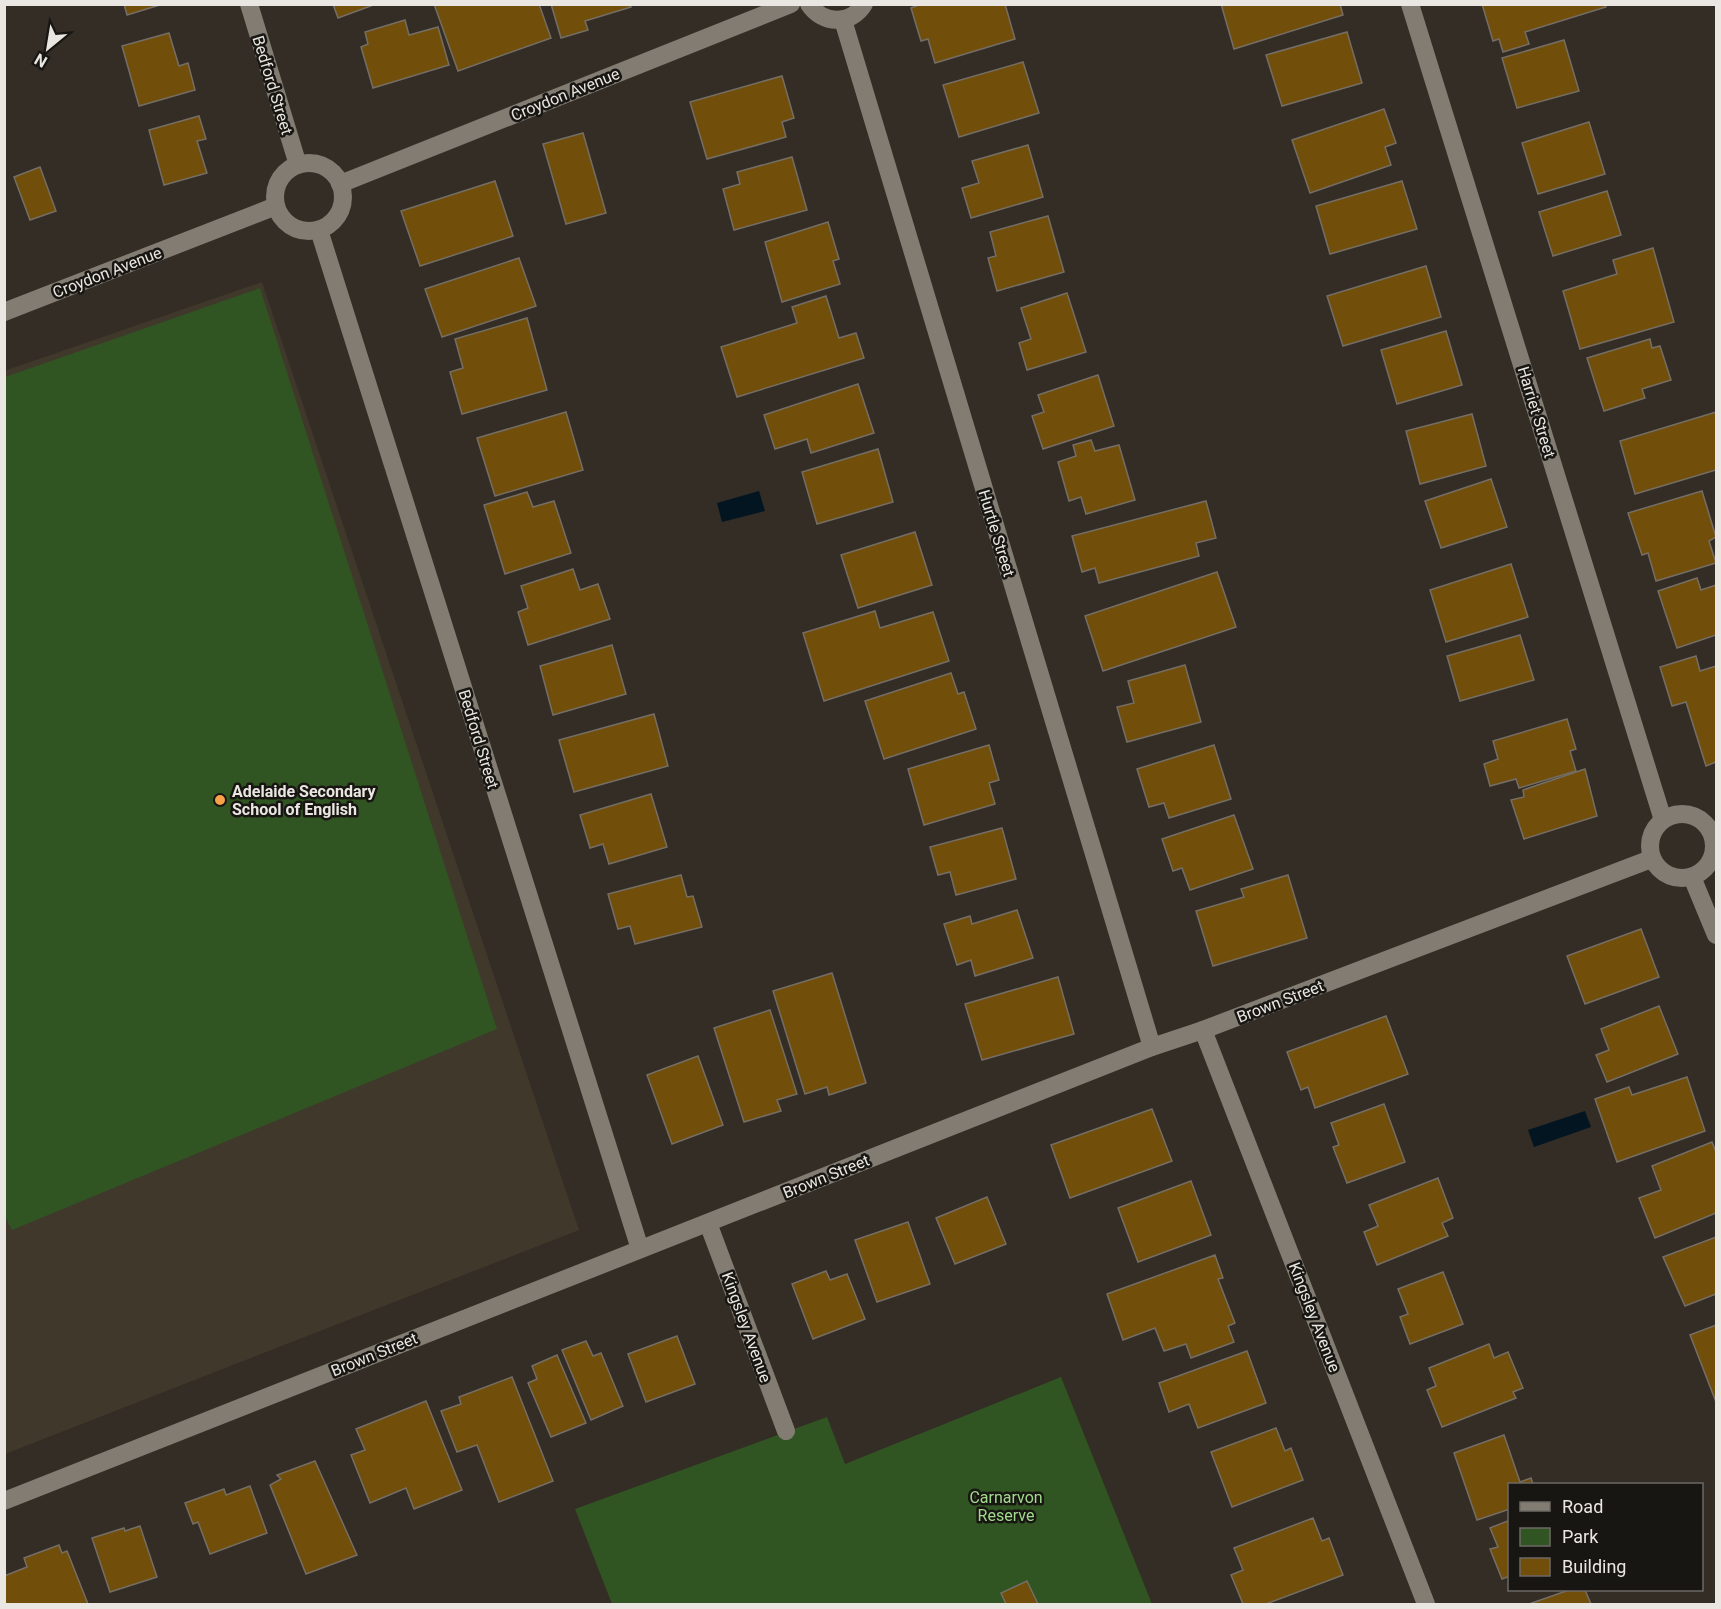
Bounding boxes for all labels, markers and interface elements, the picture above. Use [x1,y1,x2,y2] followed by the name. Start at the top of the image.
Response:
[18,18,78,78] north arrow
[248,33,297,137] street label: Bedford Street
[31,50,50,72] text: N
[508,64,622,125] street label: Croydon Avenue
[50,243,164,302] street label: Croydon Avenue
[1514,364,1559,460] street label: Harriet Street
[974,487,1019,579] street label: Hurtle Street
[454,687,503,791] street label: Bedford Street
[232,782,376,819] place label: Adelaide Secondary School of English
[213,793,227,807] marker: Adelaide Secondary School of English
[1234,976,1326,1027] street label: Brown Street
[780,1151,872,1202] street label: Brown Street
[1285,1260,1344,1375] street label: Kingsley Avenue
[718,1269,775,1385] street label: Kingsley Avenue
[328,1329,420,1380] street label: Brown Street
[1508,1483,1703,1591] legend
[969,1488,1043,1525] park label: Carnarvon Reserve
[1562,1496,1603,1517] text: Road
[1562,1526,1599,1547] text: Park
[1562,1556,1626,1577] text: Building

